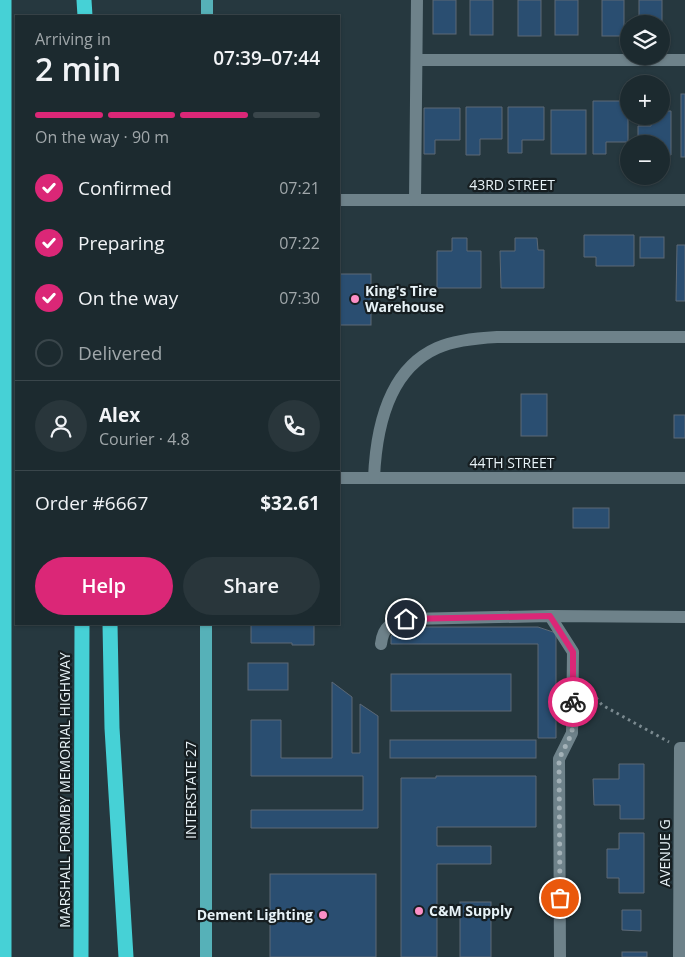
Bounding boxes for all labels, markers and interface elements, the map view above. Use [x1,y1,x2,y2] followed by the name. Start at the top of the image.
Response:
[620,15,670,185] map controls
[620,15,670,65] button: layers
[35,28,111,50] text: Arriving in
[213,45,320,71] text: 07:39–07:44
[35,47,121,90] text: 2 min
[620,75,670,125] button: +
[35,126,169,148] text: On the way · 90 m
[620,135,670,185] button: −
[35,174,63,202] icon: check
[78,175,172,201] text: Confirmed
[469,175,555,194] street label: 43RD STREET
[279,177,320,199] text: 07:21
[35,229,63,257] icon: check
[78,230,165,256] text: Preparing
[279,232,320,254] text: 07:22
[365,281,444,316] place label: King's Tire Warehouse
[35,284,63,312] icon: check
[78,285,178,311] text: On the way
[279,287,320,309] text: 07:30
[349,293,361,305] marker: King's Tire Warehouse
[78,340,162,366] text: Delivered
[35,400,87,452] button: person
[268,400,320,452] button: phone
[99,402,140,428] text: Alex
[99,428,190,450] text: Courier · 4.8
[470,453,555,472] street label: 44TH STREET
[35,490,148,516] text: Order #6667
[260,490,320,516] text: $32.61
[35,557,173,615] button: Help
[183,557,320,615] button: Share
[385,598,427,640] pin
[392,605,420,633] icon: home
[55,652,74,928] street label: MARSHALL FORMBY MEMORIAL HIGHWAY
[548,677,598,727] courier
[559,688,587,716] icon: bike
[181,741,200,839] street label: INTERSTATE 27
[655,819,674,887] street label: AVENUE G
[539,877,581,919] pin
[546,884,574,912] icon: bag
[429,901,512,920] place label: C&M Supply
[197,905,313,924] place label: Dement Lighting
[413,905,425,917] marker: C&M Supply
[317,909,329,921] marker: Dement Lighting

